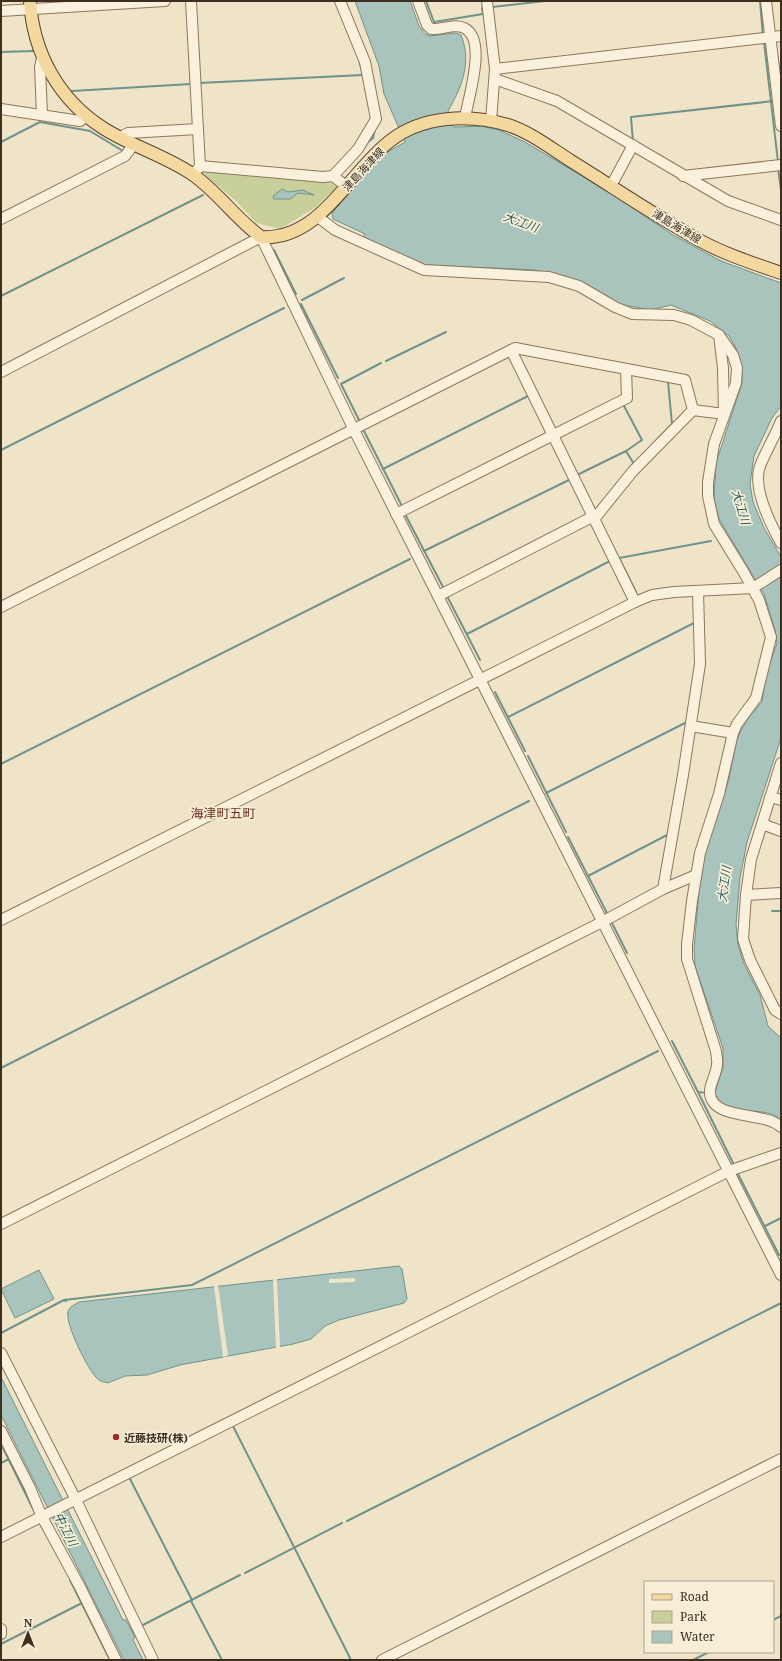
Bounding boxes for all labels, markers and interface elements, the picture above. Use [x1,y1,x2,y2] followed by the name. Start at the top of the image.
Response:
[339,144,387,194] street label: 津島海津線
[650,205,704,247] street label: 津島海津線
[501,208,543,237] water label: 大江川
[728,487,755,529] water label: 大江川
[190,804,256,822] district label: 海津町五町
[713,863,735,903] water label: 大江川
[124,1430,188,1445] place label: 近藤技研(株)
[111,1432,121,1442] marker: 近藤技研(株)
[50,1509,83,1551] water label: 中江川
[644,1581,774,1653] legend
[680,1588,710,1605] text: Road
[680,1608,708,1625] text: Park
[8,1613,48,1653] north arrow
[24,1615,33,1630] text: N
[680,1628,715,1645] text: Water

